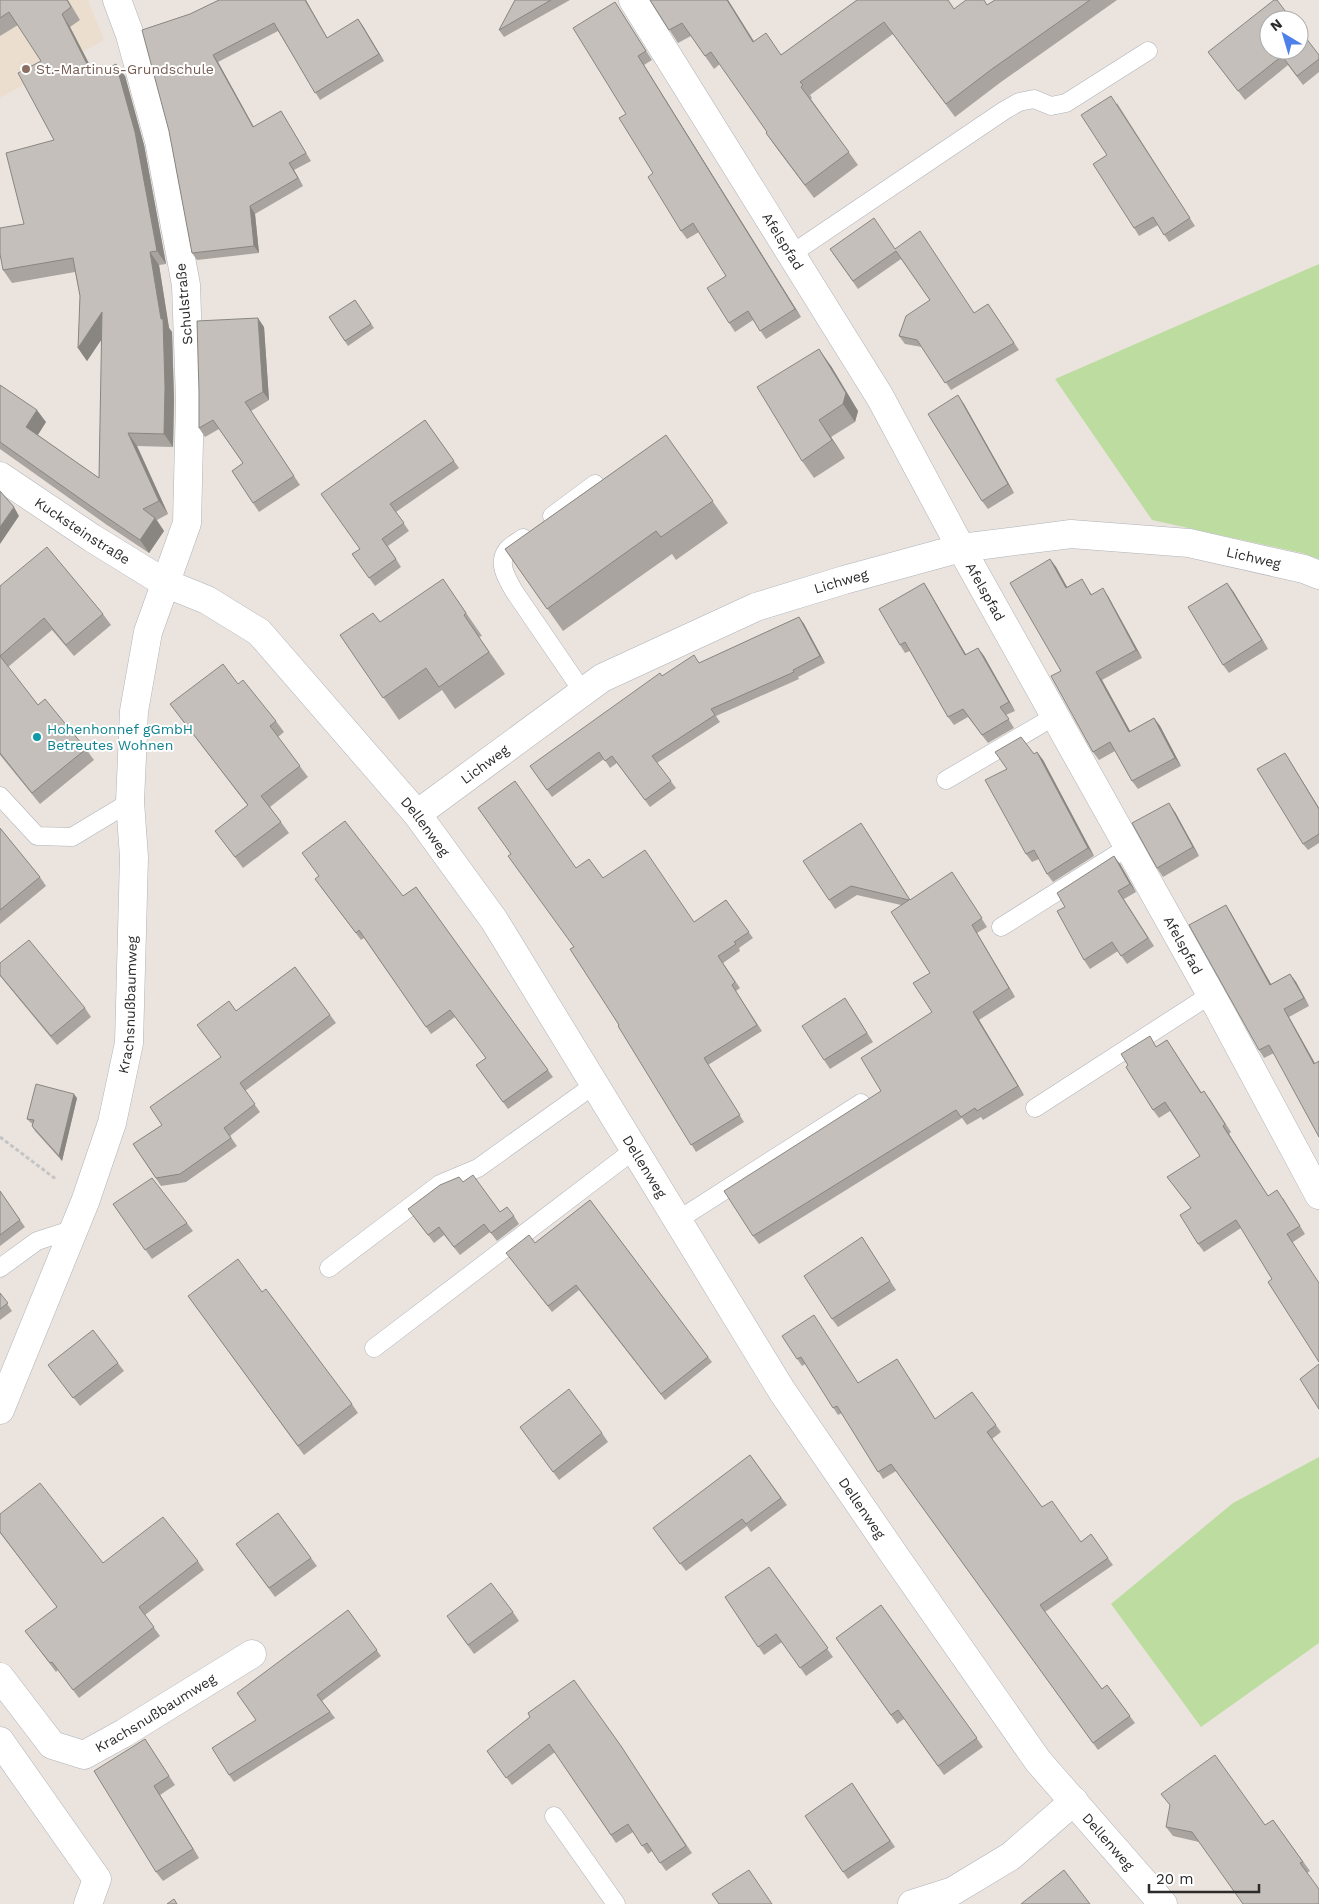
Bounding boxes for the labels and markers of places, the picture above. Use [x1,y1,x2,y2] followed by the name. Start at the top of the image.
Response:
[36,61,214,77] place label: St.-Martinus-Grundschule
[20,63,32,75] marker: St.-Martinus-Grundschule
[47,721,193,753] place label: Hohenhonnef gGmbH Betreutes Wohnen
[31,731,43,743] marker: Hohenhonnef gGmbH Betreutes Wohnen

